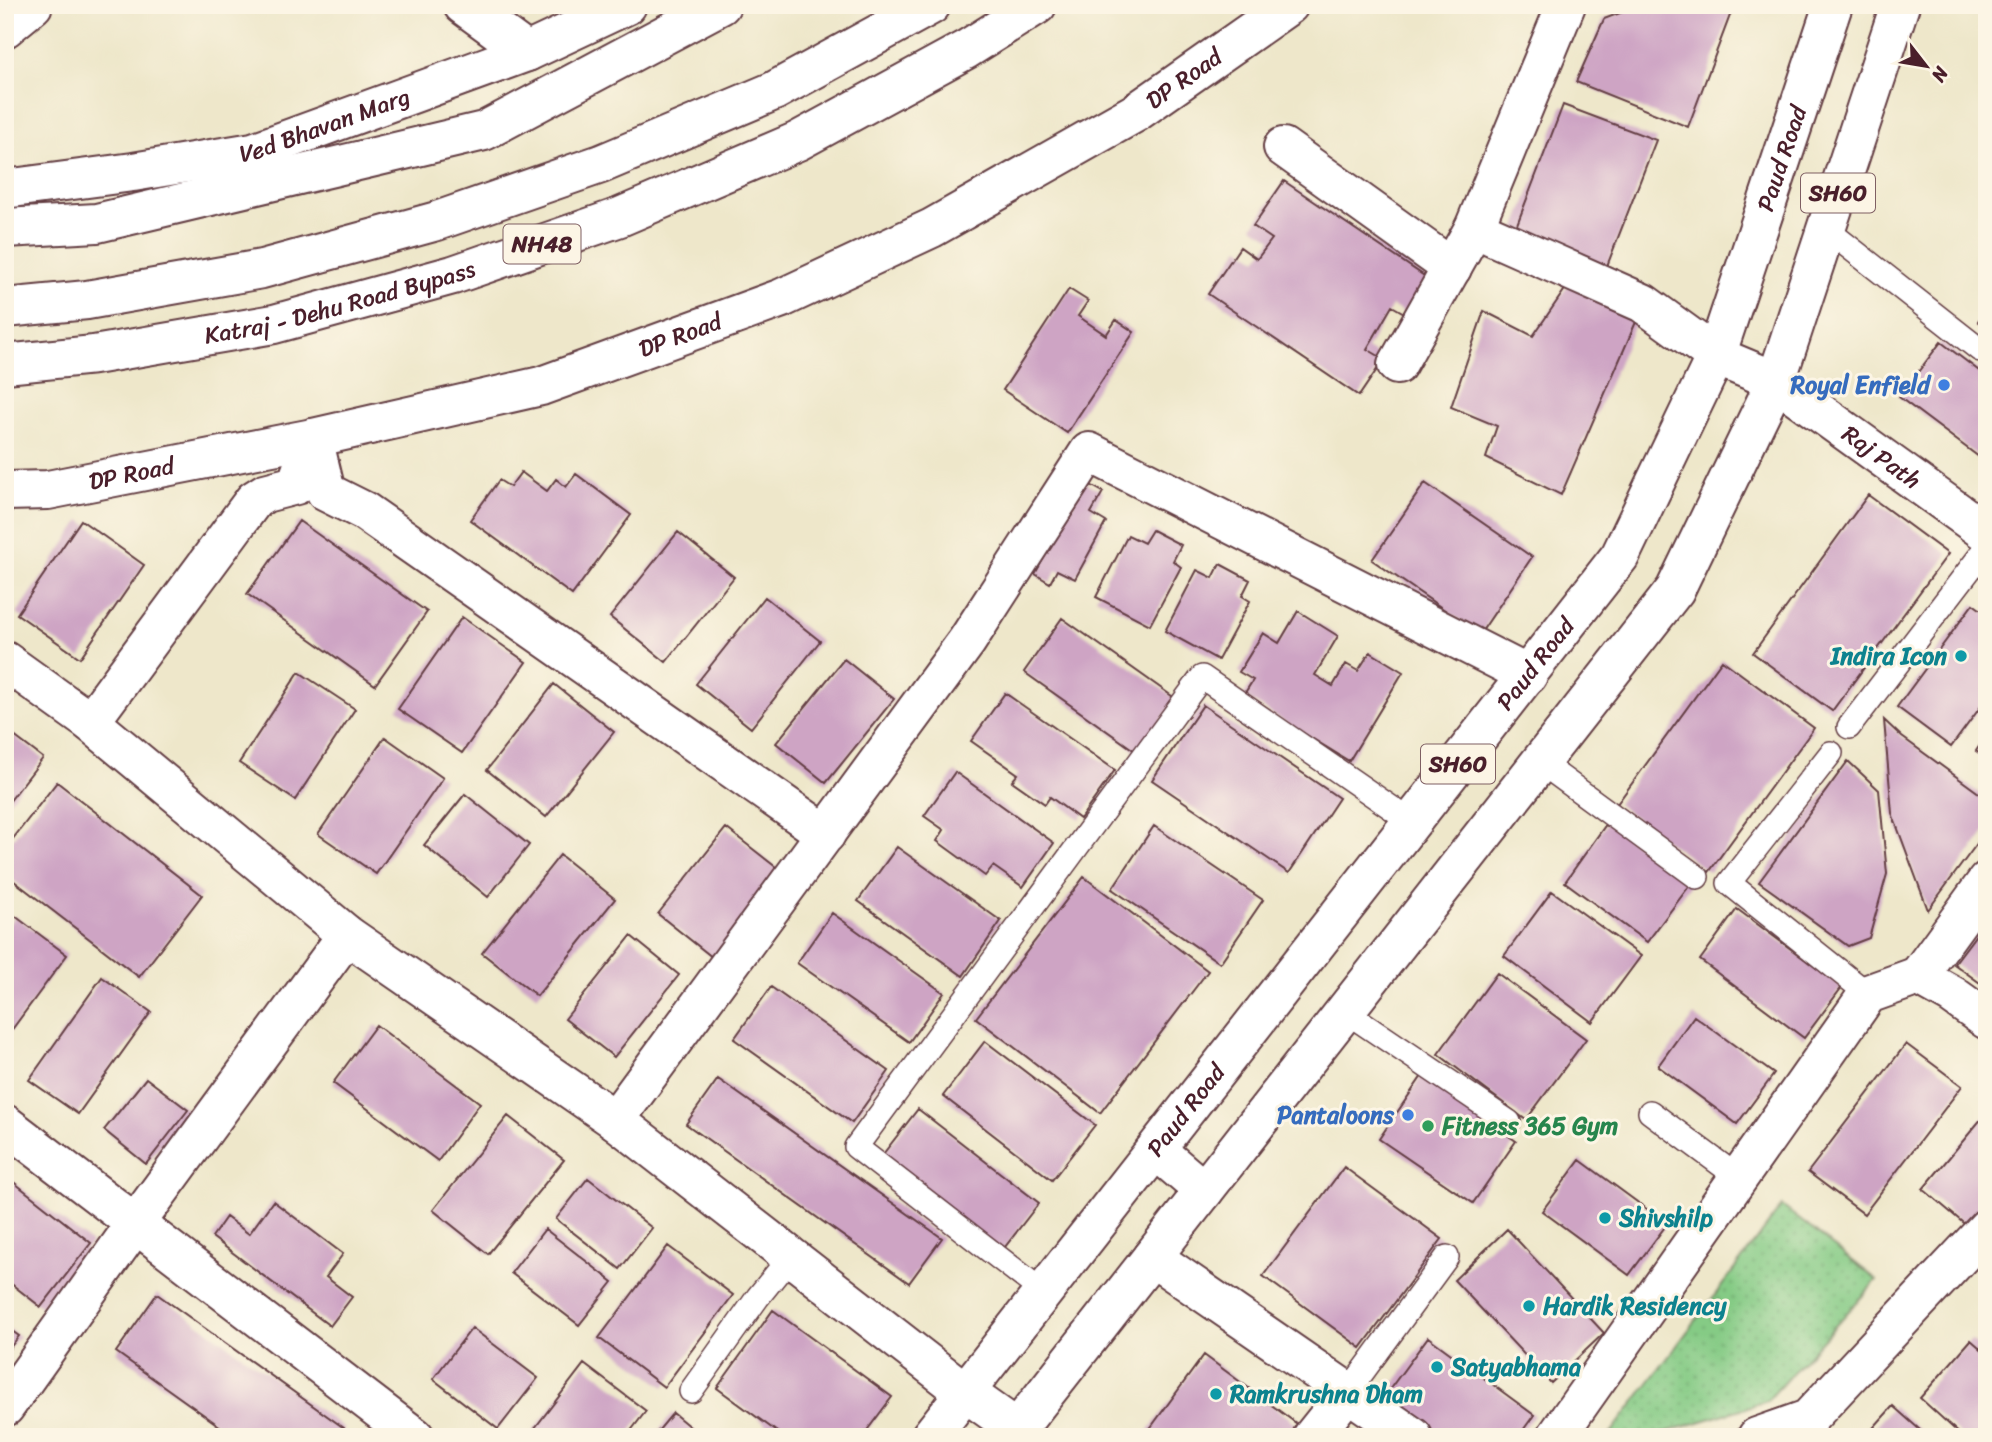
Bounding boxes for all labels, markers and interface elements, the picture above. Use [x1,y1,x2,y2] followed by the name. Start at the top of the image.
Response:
[1890,32,1960,102] north arrow
[1137,36,1233,121] street label: DP Road
[1922,59,1958,89] text: N
[236,75,416,175] street label: Ved Bhavan Marg
[1745,99,1819,217] street label: Paud Road
[1801,174,1875,212] road number: SH60
[504,224,580,264] road number: NH48
[201,248,481,357] street label: Katraj - Dehu Road Bypass
[633,300,730,370] street label: DP Road
[1789,364,1932,406] place label: Royal Enfield
[1936,377,1952,393] marker: Royal Enfield
[1833,414,1930,500] street label: Raj Path
[85,444,180,503] street label: DP Road
[1485,607,1587,720] street label: Paud Road
[1829,635,1947,677] place label: Indira Icon
[1953,648,1969,664] marker: Indira Icon
[1421,744,1495,784] road number: SH60
[1136,1053,1237,1166] street label: Paud Road
[1277,1094,1395,1136] place label: Pantaloons
[1441,1105,1618,1147] place label: Fitness 365 Gym
[1400,1107,1416,1123] marker: Pantaloons
[1420,1118,1436,1134] marker: Fitness 365 Gym
[1618,1197,1713,1239] place label: Shivshilp
[1597,1210,1613,1226] marker: Shivshilp
[1543,1285,1727,1327] place label: Hardik Residency
[1521,1298,1537,1314] marker: Hardik Residency
[1450,1346,1581,1388] place label: Satyabhama
[1429,1359,1445,1375] marker: Satyabhama
[1229,1373,1423,1415] place label: Ramkrushna Dham
[1208,1386,1224,1402] marker: Ramkrushna Dham

